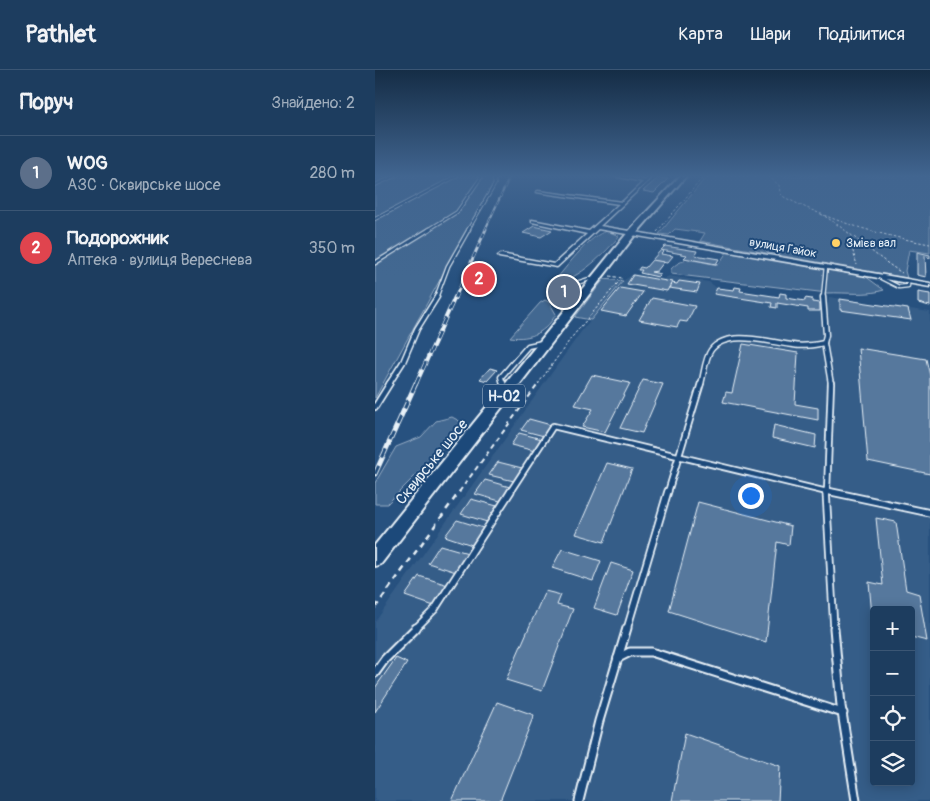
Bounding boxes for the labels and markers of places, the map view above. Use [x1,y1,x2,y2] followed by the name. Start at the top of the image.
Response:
[846,236,896,251] place label: Змієв вал
[830,237,842,249] marker: Змієв вал
[463,260,495,298] pin: 2
[548,273,580,311] pin: 1

